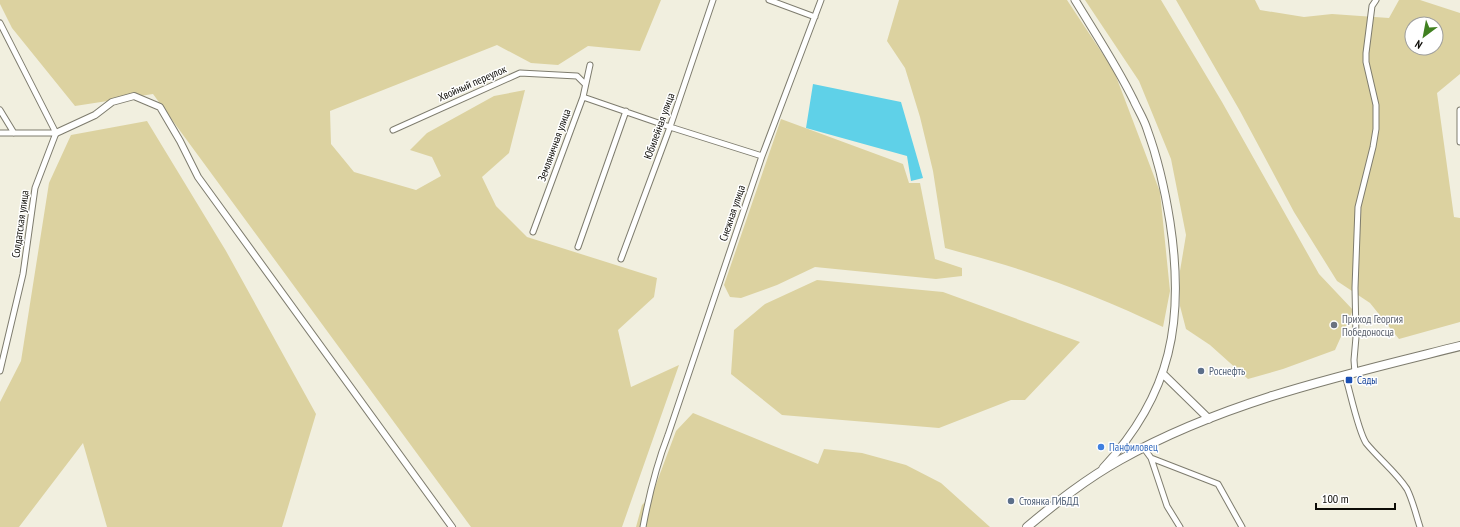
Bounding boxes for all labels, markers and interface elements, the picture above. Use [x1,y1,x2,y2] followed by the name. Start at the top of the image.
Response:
[1404,16,1444,56] north arrow
[1412,37,1425,52] text: N
[436,61,509,104] street label: Хвойный переулок
[641,91,677,161] street label: Юбилейная улица
[534,107,574,183] street label: Земляничная улица
[716,183,748,243] street label: Снежная улица
[8,189,32,259] street label: Солдатская улица
[1342,312,1403,339] place label: Приход Георгия Победоносца
[1329,320,1339,330] marker: Приход Георгия Победоносца
[1209,364,1245,378] place label: Роснефть
[1196,366,1206,376] marker: Роснефть
[1357,373,1377,387] place label: Сады
[1344,375,1354,385] marker: Сады
[1109,440,1158,454] place label: Панфиловец
[1096,442,1106,452] marker: Панфиловец
[1316,485,1395,511] scale bar
[1322,491,1349,506] text: 100 m
[1019,494,1079,508] place label: Стоянка ГИБДД
[1006,496,1016,506] marker: Стоянка ГИБДД

